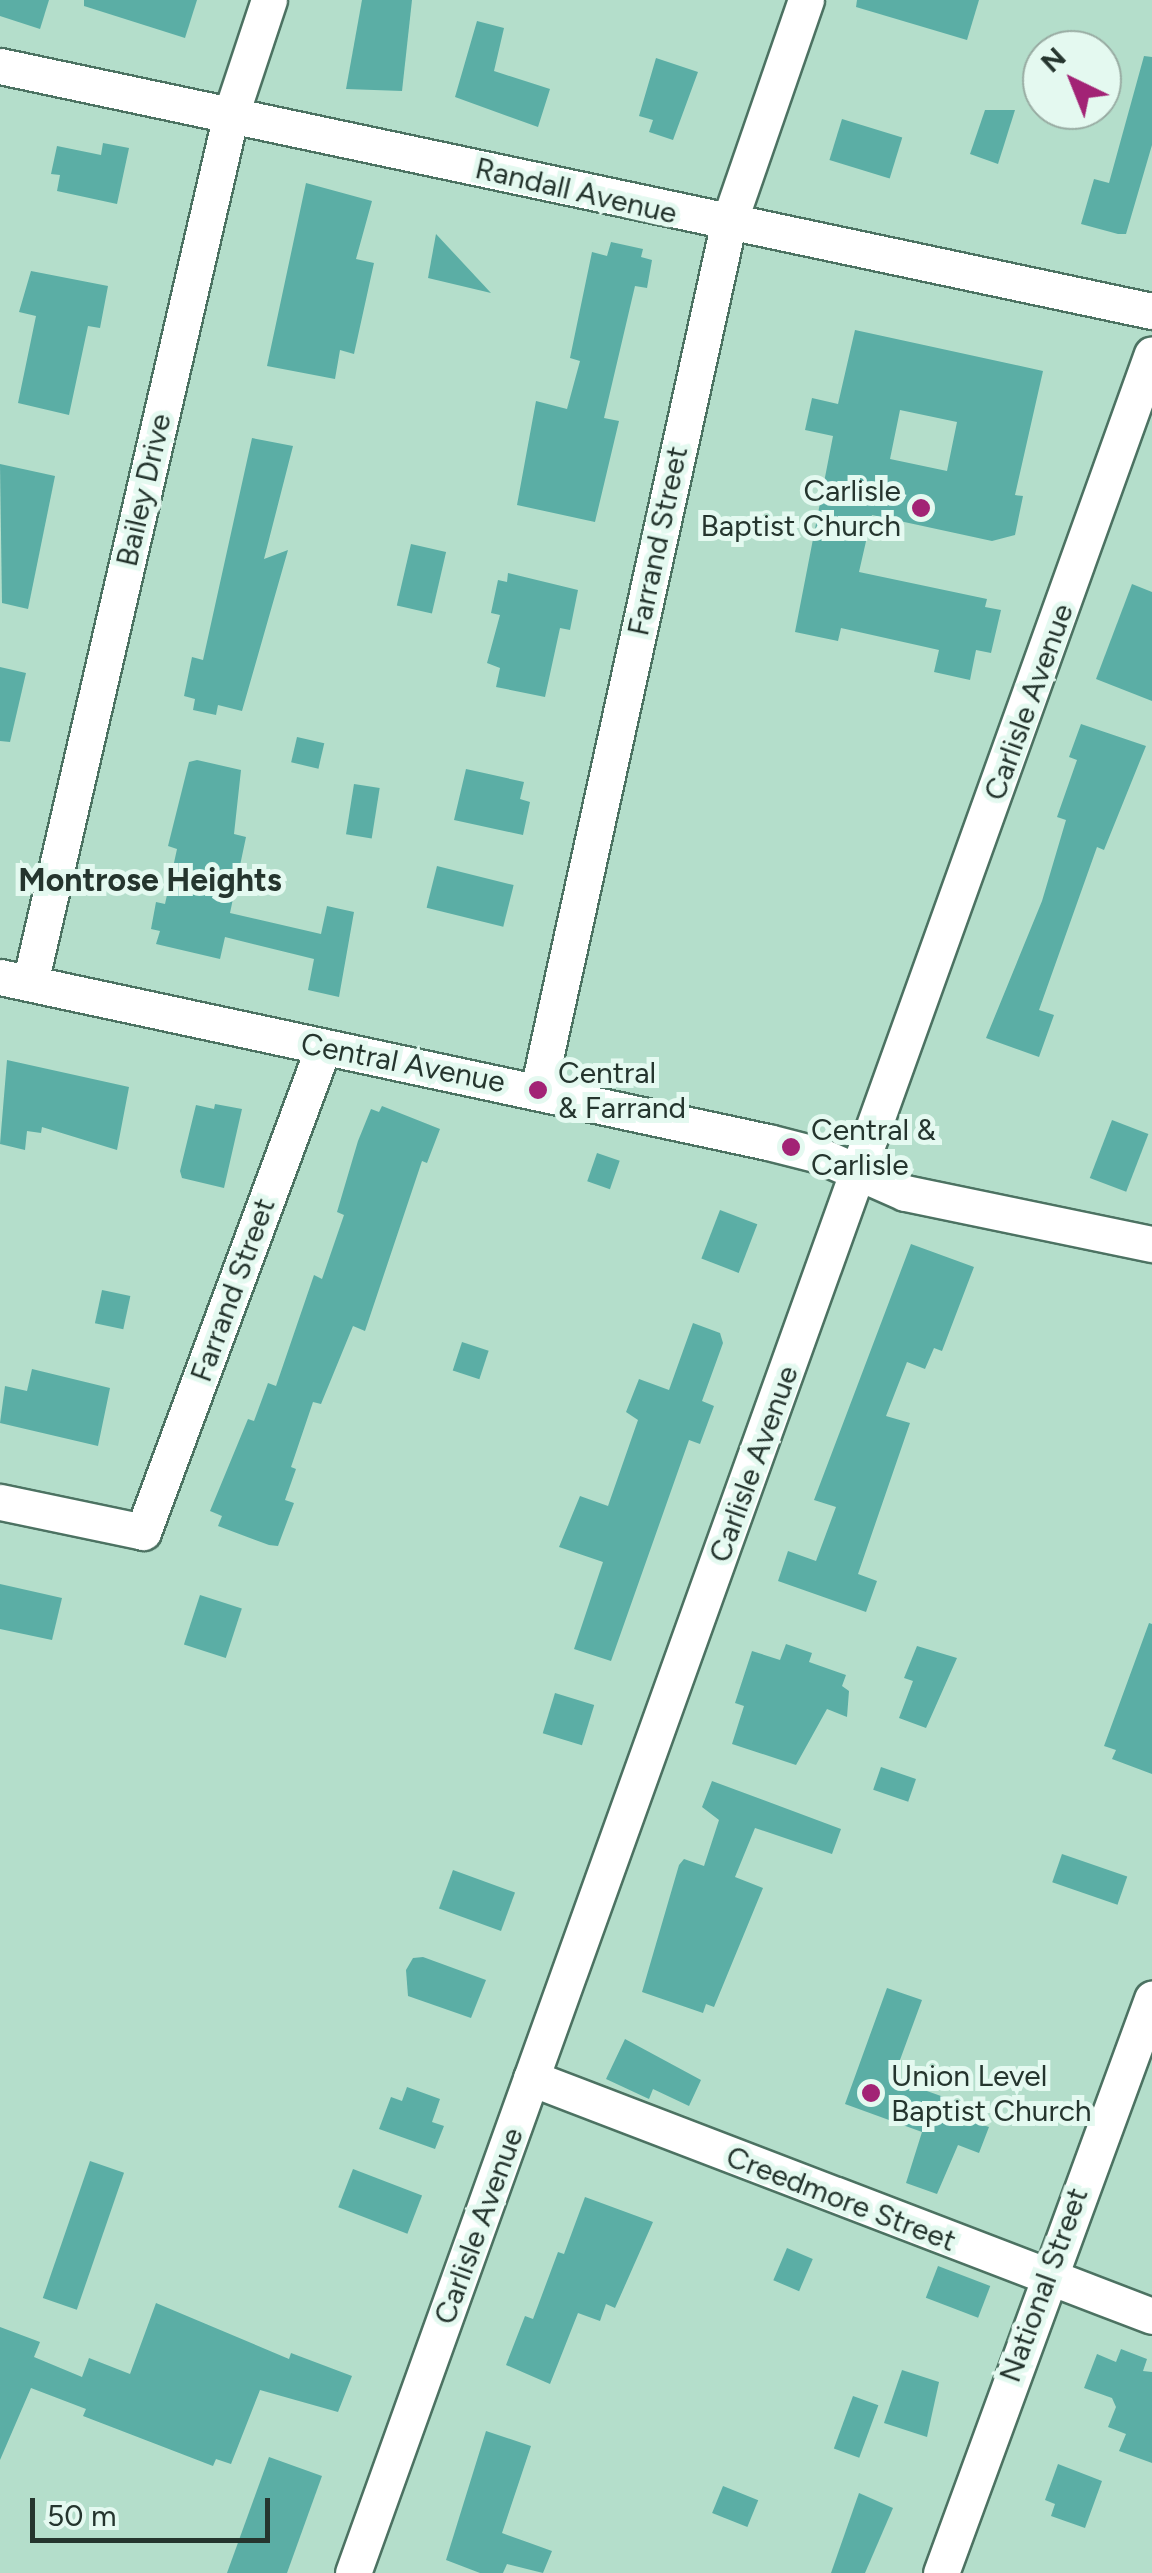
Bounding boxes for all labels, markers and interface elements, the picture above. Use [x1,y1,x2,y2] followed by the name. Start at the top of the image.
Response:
[1022,30,1122,130] north arrow
[1033,40,1072,79] text: N
[472,150,680,232] street label: Randall Avenue
[109,410,179,570] street label: Bailey Drive
[620,443,696,639] street label: Farrand Street
[700,473,901,544] place label: Carlisle Baptist Church
[910,497,932,519] marker: Carlisle Baptist Church
[977,599,1081,805] street label: Carlisle Avenue
[18,861,282,899] district label: Montrose Heights
[298,1026,508,1100] street label: Central Avenue
[558,1055,686,1126] place label: Central & Farrand
[527,1079,549,1101] marker: Central & Farrand
[811,1112,936,1182] place label: Central & Carlisle
[780,1136,802,1158] marker: Central & Carlisle
[183,1193,283,1387] street label: Farrand Street
[702,1361,806,1567] street label: Carlisle Avenue
[891,2058,1092,2128] place label: Union Level Baptist Church
[860,2082,882,2104] marker: Union Level Baptist Church
[427,2123,531,2329] street label: Carlisle Avenue
[721,2139,961,2259] street label: Creedmore Street
[992,2183,1096,2387] street label: National Street
[35,2478,275,2540] scale bar
[47,2497,116,2534] text: 50 m

